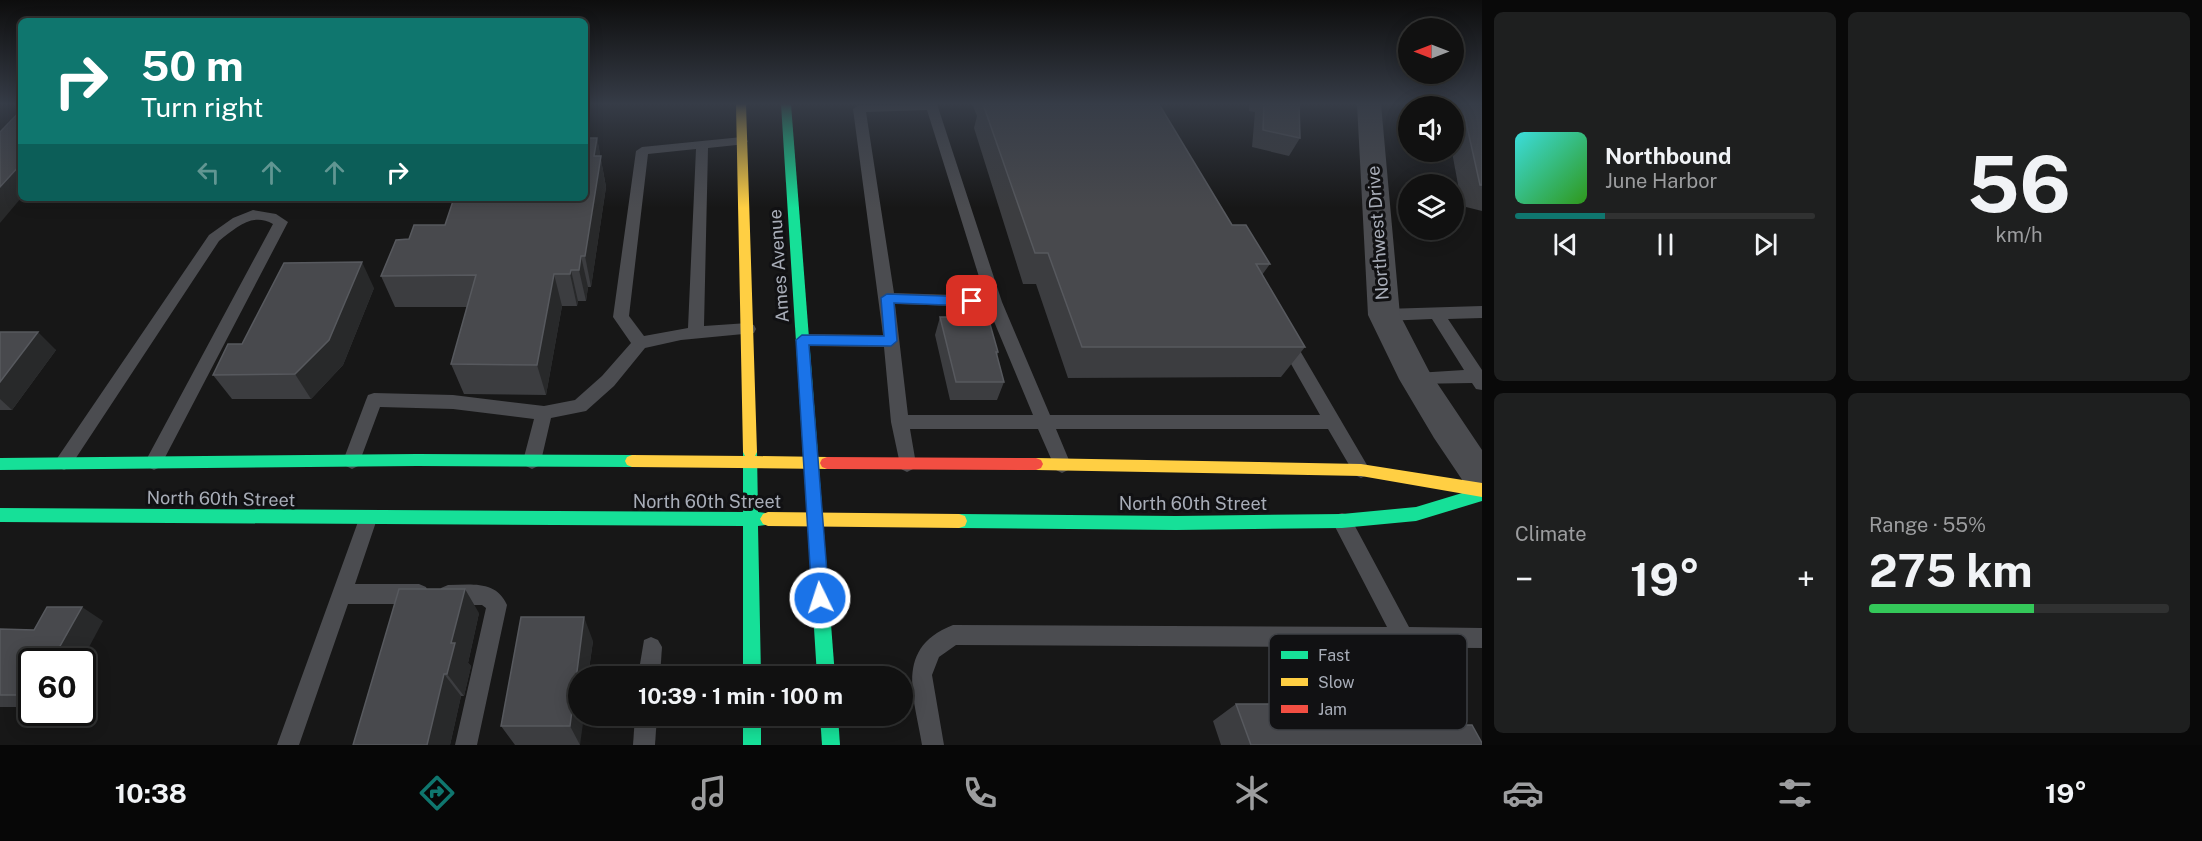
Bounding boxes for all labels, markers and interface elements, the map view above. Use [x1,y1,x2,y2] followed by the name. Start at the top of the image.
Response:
[1398,18,1464,84] north arrow
[1398,18,1464,240] map controls
[141,41,244,90] text: 50 m
[42,42,120,120] icon: right
[141,91,264,123] text: Turn right
[1398,96,1464,162] button: sound
[1967,138,2071,230] text: 56
[1605,143,1731,169] text: Northbound
[192,156,225,189] icon: left
[255,156,288,189] icon: ahead
[318,156,351,189] icon: ahead
[381,156,414,189] icon: right
[1362,165,1393,301] street label: Northwest Drive
[1605,169,1717,193] text: June Harbor
[1398,174,1464,240] button: layers
[764,209,793,323] street label: Ames Avenue
[1995,223,2043,247] text: km/h
[1549,228,1582,261] icon: previous
[1649,228,1682,261] icon: pause
[1749,228,1782,261] icon: next
[946,275,997,326] pin
[955,284,988,317] icon: arrive
[147,487,295,510] street label: North 60th Street
[633,491,781,512] street label: North 60th Street
[1119,493,1267,514] street label: North 60th Street
[1869,513,1986,537] text: Range · 55%
[1515,522,1587,546] text: Climate
[1869,544,2033,597] text: 275 km
[1630,553,1700,606] text: 19°
[1515,560,1533,598] text: −
[1797,560,1815,598] text: +
[788,566,852,630] position arrow
[1269,634,1467,730] legend
[1318,646,1350,665] text: Fast
[18,648,96,726] speed limit sign: 60
[1318,673,1355,692] text: Slow
[638,683,843,709] text: 10:39 · 1 min · 100 m
[1318,700,1347,719] text: Jam
[416,772,458,814] icon: directions
[688,772,730,814] icon: music
[959,772,1001,814] icon: phone
[1231,772,1273,814] icon: climate
[1502,772,1544,814] icon: car
[1774,772,1816,814] icon: filters
[115,777,187,809] text: 10:38
[2045,777,2087,809] text: 19°

